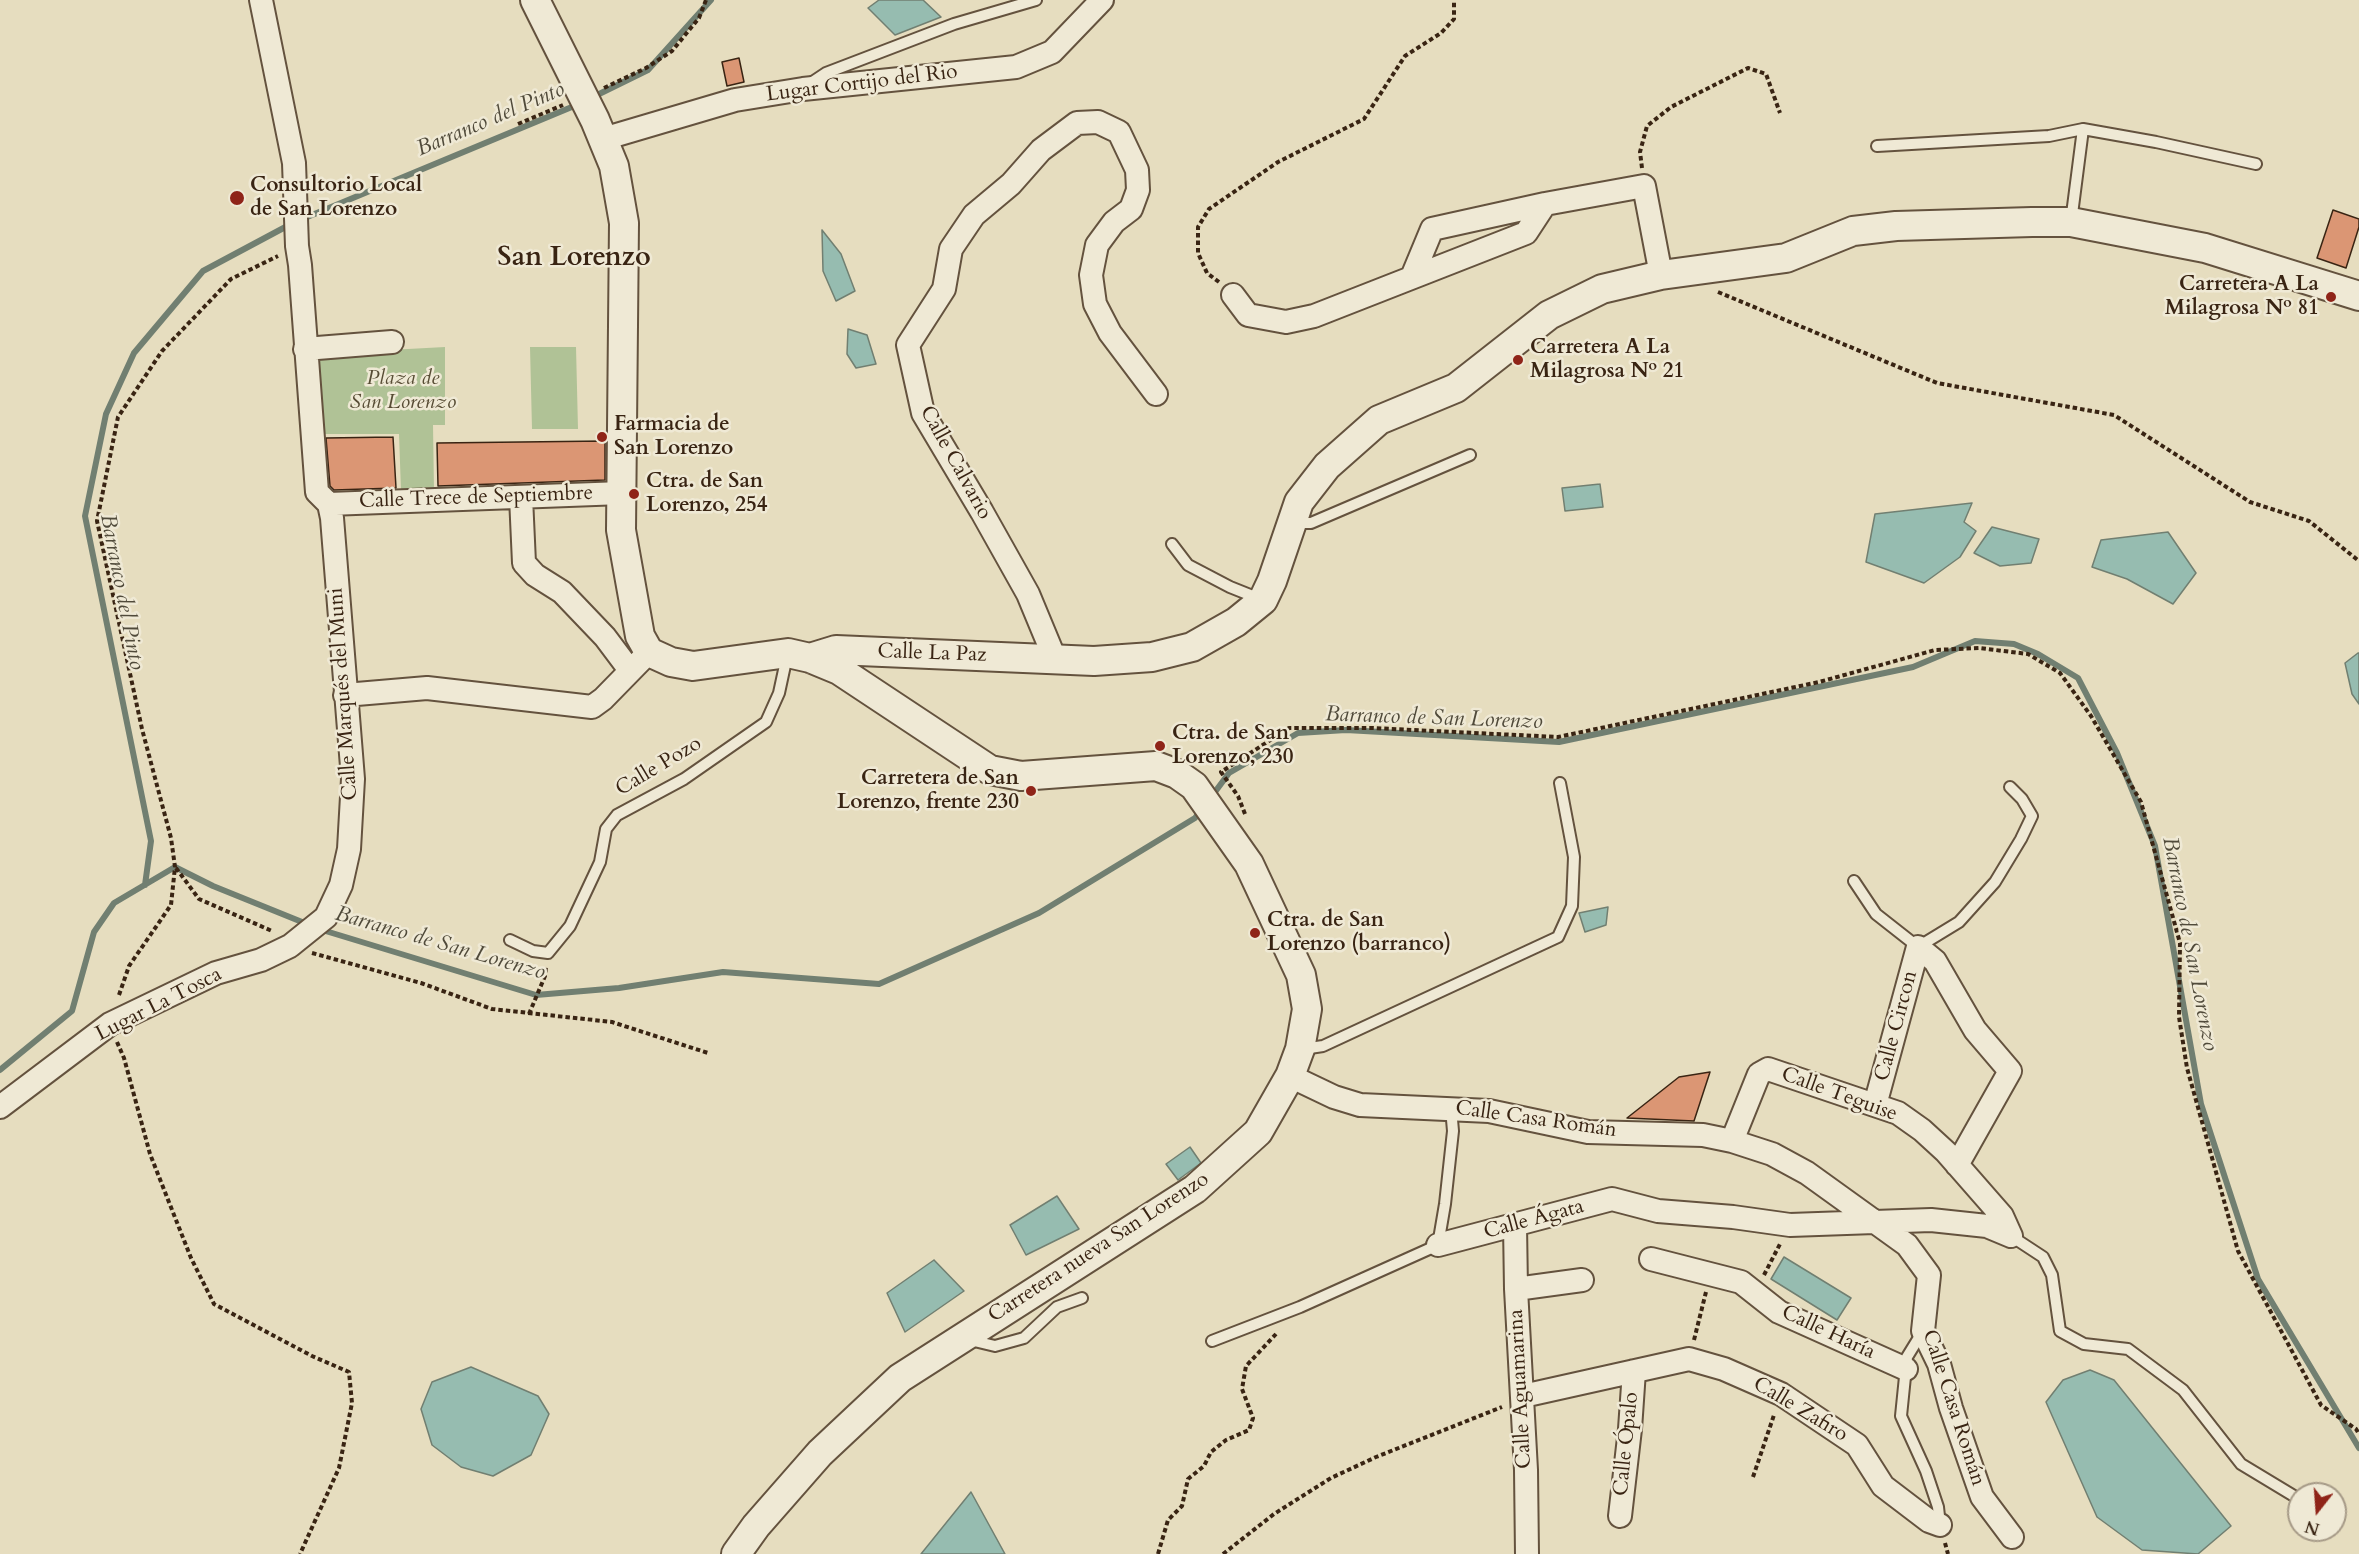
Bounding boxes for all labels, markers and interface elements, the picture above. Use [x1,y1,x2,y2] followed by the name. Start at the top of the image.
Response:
[765,60,959,108] street label: Lugar Cortijo del Rio
[413,77,569,163] water label: Barranco del Pinto
[250,173,422,223] place label: Consultorio Local de San Lorenzo
[228,189,246,207] marker: Consultorio Local de San Lorenzo
[497,243,651,275] district label: San Lorenzo
[2165,272,2319,322] place label: Carretera A La Milagrosa Nº 81
[2324,290,2338,304] marker: Carretera A La Milagrosa Nº 81
[1530,335,1684,385] place label: Carretera A La Milagrosa Nº 21
[1511,353,1525,367] marker: Carretera A La Milagrosa Nº 21
[350,366,456,416] park label: Plaza de San Lorenzo
[913,402,997,524] street label: Calle Calvario
[614,412,733,462] place label: Farmacia de San Lorenzo
[595,430,609,444] marker: Farmacia de San Lorenzo
[646,469,768,519] place label: Ctra. de San Lorenzo, 254
[359,481,593,515] street label: Calle Trece de Septiembre
[627,487,641,501] marker: Ctra. de San Lorenzo, 254
[93,512,149,672] water label: Barranco del Pinto
[324,587,364,801] street label: Calle Marqués del Muni
[877,640,987,668] street label: Calle La Paz
[1325,702,1543,736] water label: Barranco de San Lorenzo
[1172,721,1294,771] place label: Ctra. de San Lorenzo, 230
[612,732,706,802] street label: Calle Pozo
[1153,739,1167,753] marker: Ctra. de San Lorenzo, 230
[837,766,1019,816] place label: Carretera de San Lorenzo, frente 230
[1024,784,1038,798] marker: Carretera de San Lorenzo, frente 230
[2155,835,2223,1053] water label: Barranco de San Lorenzo
[332,901,548,987] water label: Barranco de San Lorenzo
[1267,908,1451,958] place label: Ctra. de San Lorenzo (barranco)
[1248,926,1262,940] marker: Ctra. de San Lorenzo (barranco)
[92,962,226,1048] street label: Lugar La Tosca
[1870,968,1924,1084] street label: Calle Circon
[1778,1062,1900,1128] street label: Calle Teguise
[1454,1096,1618,1144] street label: Calle Casa Román
[984,1167,1214,1329] street label: Carretera nueva San Lorenzo
[1481,1195,1587,1245] street label: Calle Ágata
[1777,1300,1879,1366] street label: Calle Haría
[1504,1309,1538,1469] street label: Calle Aguamarina
[1916,1327,1990,1489] street label: Calle Casa Román
[1748,1372,1852,1448] street label: Calle Zafiro
[1609,1391,1645,1497] street label: Calle Ópalo
[2287,1482,2347,1542] north arrow
[2302,1515,2322,1540] text: N

